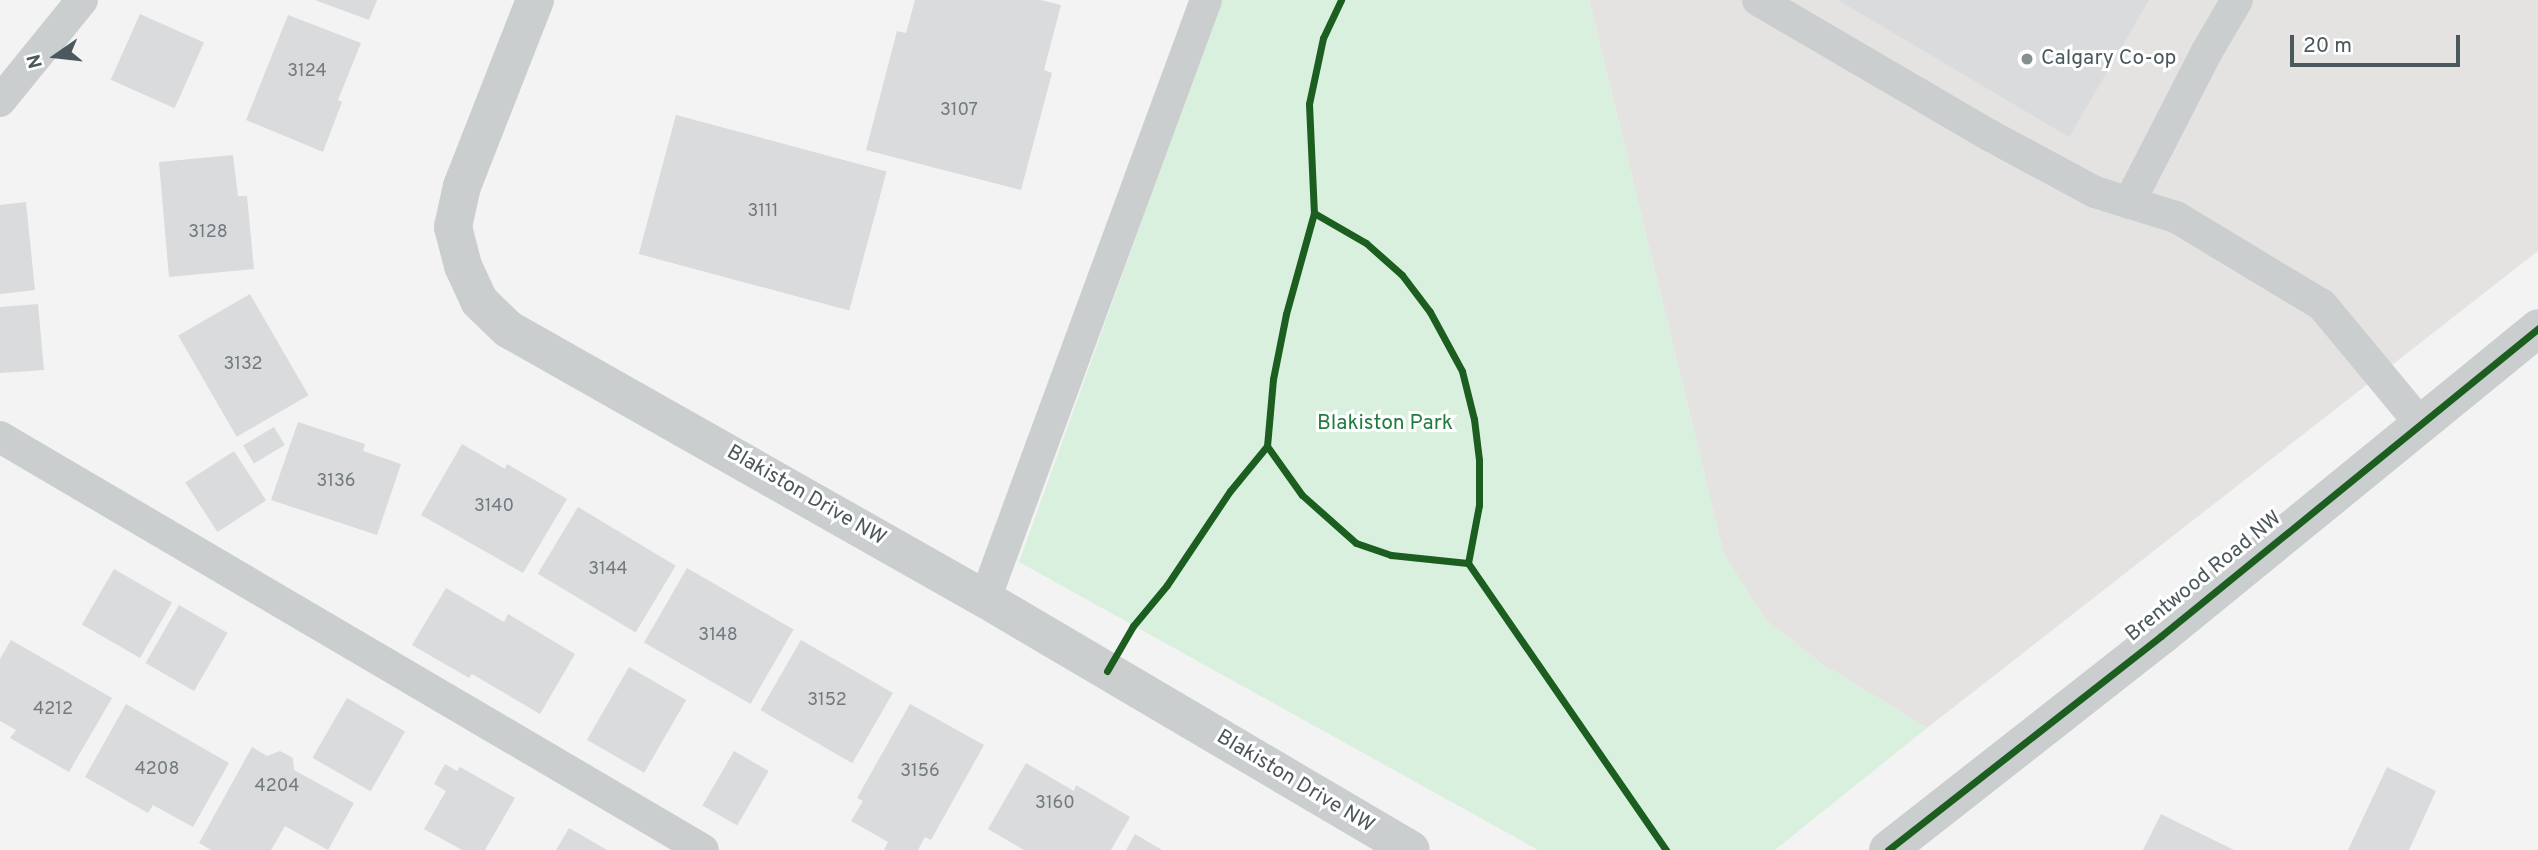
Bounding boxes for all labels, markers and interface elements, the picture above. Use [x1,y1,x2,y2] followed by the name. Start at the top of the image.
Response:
[21,21,91,91] north arrow
[2293,21,2463,65] scale bar
[2303,33,2352,60] text: 20 m
[2041,46,2176,72] place label: Calgary Co-op
[2019,51,2035,67] marker: Calgary Co-op
[22,52,49,71] text: N
[287,61,327,83] house number: 3124
[940,100,978,122] house number: 3107
[748,201,778,223] house number: 3111
[188,222,228,244] house number: 3128
[223,354,263,376] house number: 3132
[1317,411,1453,437] park label: Blakiston Park
[722,440,890,552] street label: Blakiston Drive NW
[316,471,356,493] house number: 3136
[474,496,514,518] house number: 3140
[2121,506,2287,648] street label: Brentwood Road NW
[588,559,628,581] house number: 3144
[698,625,738,647] house number: 3148
[807,690,847,712] house number: 3152
[33,699,73,721] house number: 4212
[1212,725,1378,839] street label: Blakiston Drive NW
[135,759,179,781] house number: 4208
[900,761,940,783] house number: 3156
[255,776,299,798] house number: 4204
[1035,793,1075,815] house number: 3160

